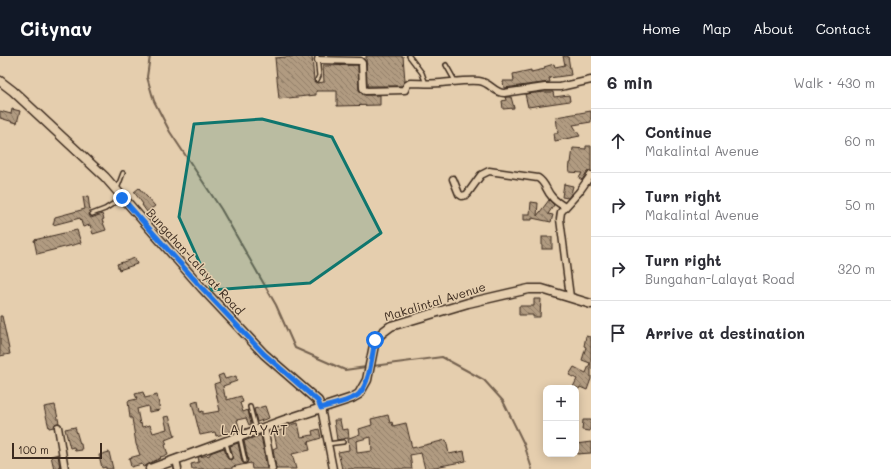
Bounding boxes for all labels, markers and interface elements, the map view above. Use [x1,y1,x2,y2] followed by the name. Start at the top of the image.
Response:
[20,16,92,41] text: Citynav
[642,19,680,38] text: Home
[702,19,731,38] text: Map
[753,19,794,38] text: About
[816,19,871,38] text: Contact
[607,71,652,93] text: 6 min
[794,74,875,91] text: Walk · 430 m
[645,122,712,142] text: Continue
[607,130,629,152] icon: ahead
[845,132,875,149] text: 60 m
[645,142,759,159] text: Makalintal Avenue
[645,186,722,206] text: Turn right
[113,189,131,207] route end
[607,194,629,216] icon: right
[845,196,875,213] text: 50 m
[144,205,248,318] street label: Bungahan-Lalayat Road
[645,206,759,223] text: Makalintal Avenue
[645,250,722,270] text: Turn right
[607,258,629,280] icon: right
[838,260,875,277] text: 320 m
[645,270,795,287] text: Bungahan-Lalayat Road
[382,278,487,324] street label: Makalintal Avenue
[607,322,629,344] icon: arrive
[645,323,805,343] text: Arrive at destination
[366,331,384,349] route start
[543,385,579,457] map controls
[543,385,579,421] button: +
[221,420,289,439] district label: LALAYAT
[543,421,579,457] button: −
[12,441,102,460] scale bar
[18,442,49,457] text: 100 m

